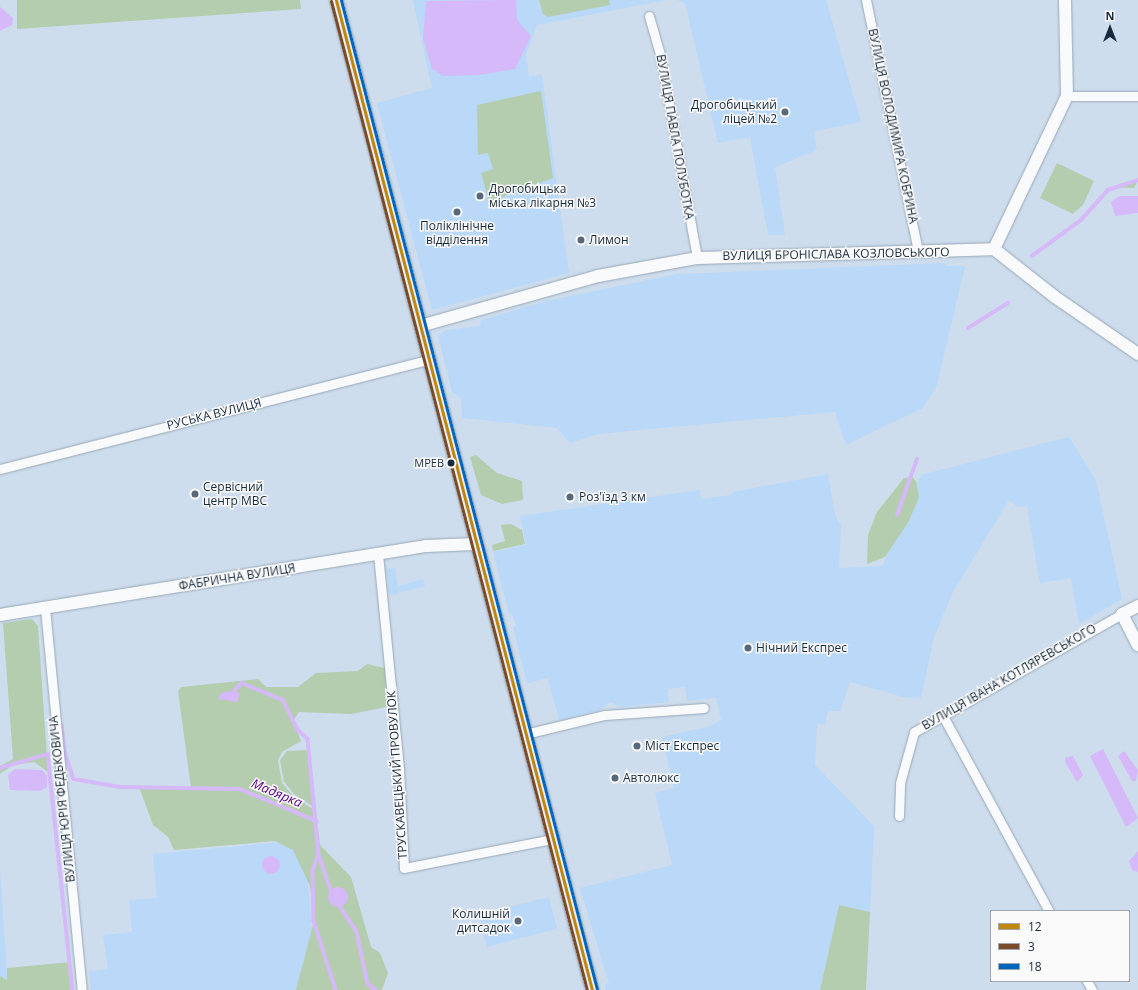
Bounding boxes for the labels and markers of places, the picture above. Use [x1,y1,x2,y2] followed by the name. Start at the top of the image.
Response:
[691,98,777,126] place label: Дрогобицький ліцей №2
[780,107,790,117] marker: Дрогобицький ліцей №2
[489,182,596,210] place label: Дрогобицька міська лікарня №3
[474,190,486,202] marker: Дрогобицька міська лікарня №3
[451,206,463,218] marker: Поліклінічне відділення
[420,219,494,247] place label: Поліклінічне відділення
[589,233,629,247] place label: Лимон
[576,235,586,245] marker: Лимон
[414,456,444,470] place label: МРЕВ
[446,458,456,468] marker: МРЕВ
[203,480,267,508] place label: Сервісний центр МВС
[190,489,200,499] marker: Сервісний центр МВС
[579,490,646,504] place label: Роз'їзд 3 км
[564,491,576,503] marker: Роз'їзд 3 км
[756,641,847,655] place label: Нічний Експрес
[743,643,753,653] marker: Нічний Експрес
[645,739,719,753] place label: Міст Експрес
[632,741,642,751] marker: Міст Експрес
[623,771,679,785] place label: Автолюкс
[610,773,620,783] marker: Автолюкс
[452,907,510,935] place label: Колишній дитсадок
[513,916,523,926] marker: Колишній дитсадок

